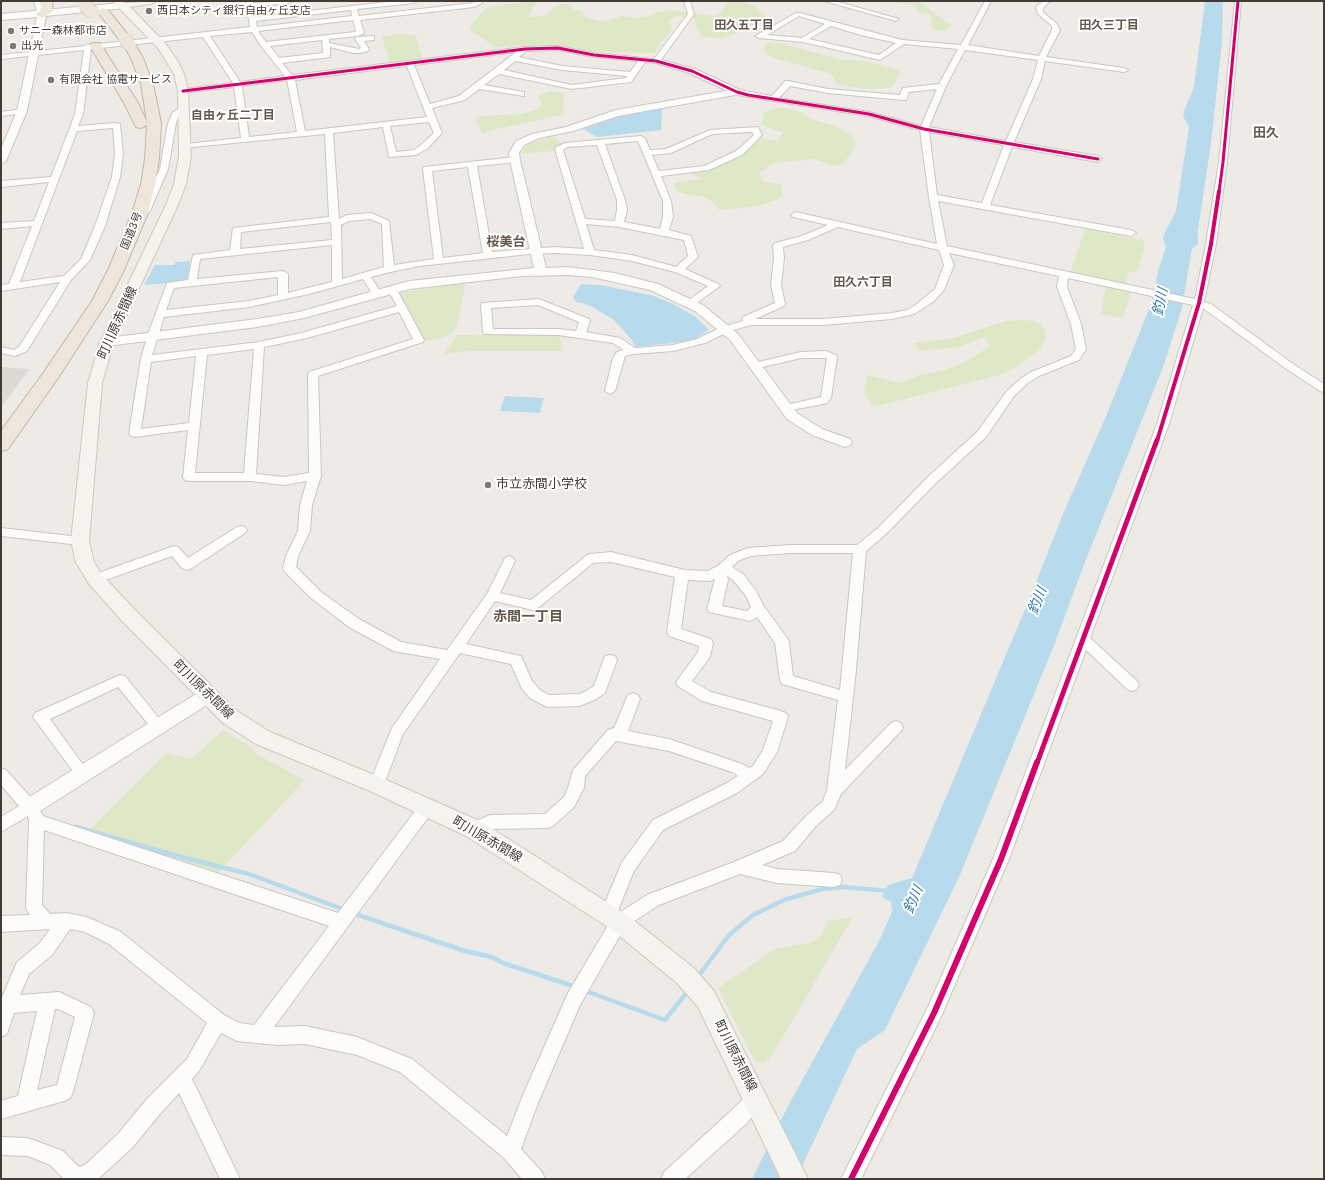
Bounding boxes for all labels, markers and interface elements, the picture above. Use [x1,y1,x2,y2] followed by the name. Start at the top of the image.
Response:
[157,4,311,18] place label: 西日本シティ銀行自由ヶ丘支店
[144,6,154,16] marker: 西日本シティ銀行自由ヶ丘支店
[714,19,774,33] district label: 田久五丁目
[1079,19,1139,33] district label: 田久三丁目
[19,24,107,38] place label: サニー森林都市店
[6,26,16,36] marker: サニー森林都市店
[21,39,43,53] place label: 出光
[8,41,18,51] marker: 出光
[59,73,172,87] place label: 有限会社 協電サービス
[46,75,56,85] marker: 有限会社 協電サービス
[191,109,275,123] district label: 自由ヶ丘二丁目
[1253,126,1279,142] district label: 田久
[118,210,146,252] street label: 国道3号
[487,235,525,251] district label: 桜美台
[833,276,893,290] district label: 田久六丁目
[95,284,141,362] street label: 町川原赤間線
[1150,287,1172,317] water label: 釣川
[496,477,587,493] place label: 市立赤間小学校
[483,480,493,490] marker: 市立赤間小学校
[1025,585,1051,617] water label: 釣川
[493,609,563,625] district label: 赤間一丁目
[170,657,236,723] street label: 町川原赤間線
[449,814,525,866] street label: 町川原赤間線
[901,884,927,916] water label: 釣川
[710,1018,760,1094] street label: 町川原赤間線

